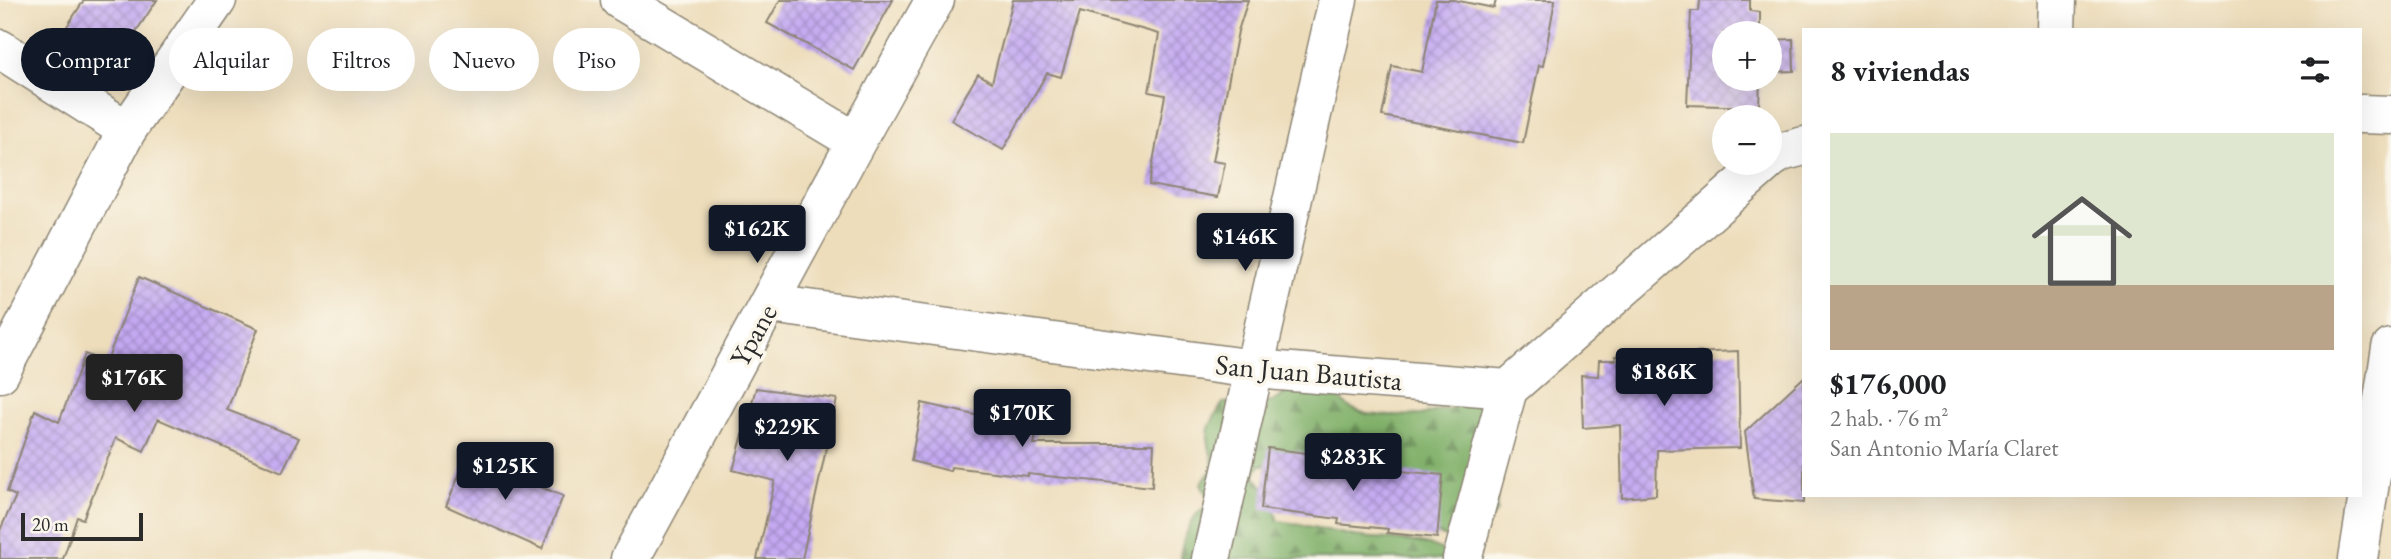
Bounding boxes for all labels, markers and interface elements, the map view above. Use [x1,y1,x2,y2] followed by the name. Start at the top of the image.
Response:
[1712,21,1782,175] map controls
[1712,21,1782,91] button: +
[21,28,155,91] chip: Comprar
[169,28,293,91] chip: Alquilar
[307,28,415,91] chip: Filtros
[429,28,539,91] chip: Nuevo
[553,28,640,91] chip: Piso
[1830,51,1970,90] text: 8 viviendas
[2296,51,2334,89] icon: filters
[1712,105,1782,175] button: −
[2019,178,2145,304] icon: home
[708,205,806,265] pin: $162K
[725,213,789,243] text: $162K
[1196,214,1294,273] pin: $146K
[1213,221,1277,251] text: $146K
[721,297,785,373] street label: Ypane
[1214,346,1405,398] street label: San Juan Bautista
[1615,348,1713,408] pin: $186K
[85,354,183,414] pin: $176K
[1632,356,1696,386] text: $186K
[102,362,166,392] text: $176K
[1830,364,1946,403] text: $176,000
[973,390,1071,449] pin: $170K
[990,397,1054,427] text: $170K
[1830,403,1949,433] text: 2 hab. · 76 m²
[738,404,836,463] pin: $229K
[755,411,819,441] text: $229K
[1830,433,2058,463] text: San Antonio María Claret
[1304,434,1402,493] pin: $283K
[1321,441,1385,471] text: $283K
[456,442,554,502] pin: $125K
[473,450,537,480] text: $125K
[21,510,144,542] scale bar
[32,512,69,537] text: 20 m

